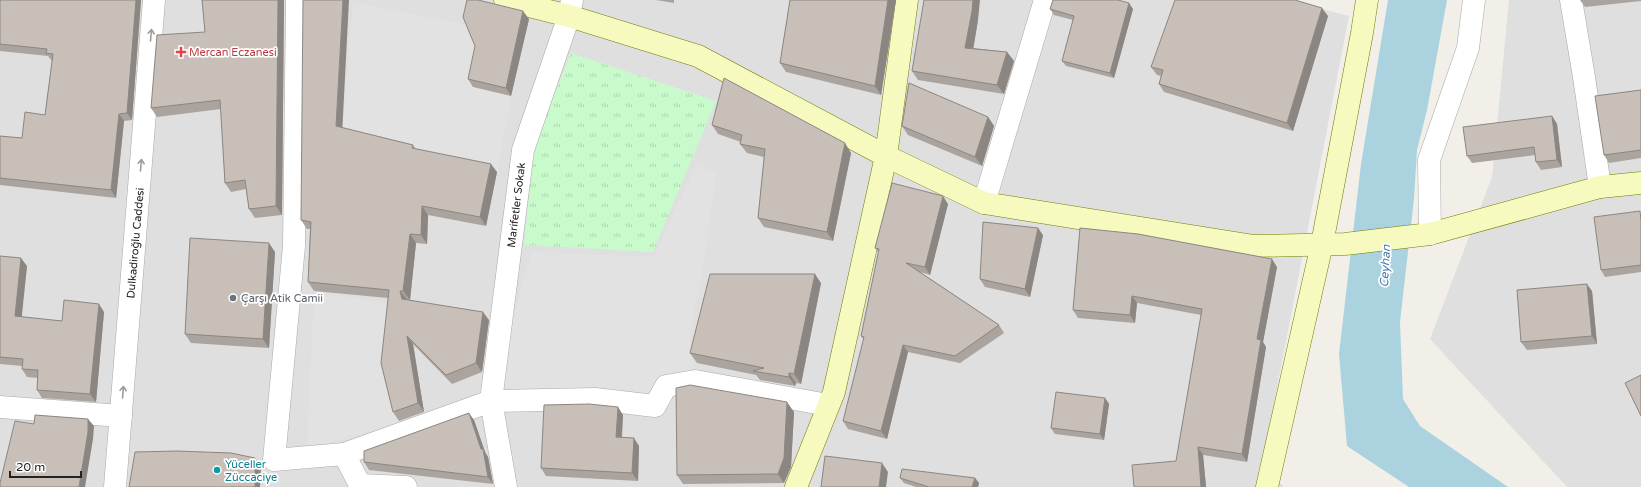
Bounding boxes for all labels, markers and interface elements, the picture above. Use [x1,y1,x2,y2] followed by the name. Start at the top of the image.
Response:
[148,29,155,42] one-way arrow
[189,46,277,59] place label: Mercan Eczanesi
[176,47,186,57] marker: Mercan Eczanesi
[137,159,144,172] one-way arrow
[505,162,528,248] street label: Marifetler Sokak
[124,187,147,299] street label: Dulkadiroğlu Caddesi
[1377,244,1393,288] water label: Ceyhan
[241,292,323,305] place label: Çarşı Atik Camii
[228,293,238,303] marker: Çarşı Atik Camii
[119,386,126,399] one-way arrow
[10,453,81,479] scale bar
[225,458,277,484] place label: Yüceller Züccaciye
[16,460,45,474] text: 20 m
[212,465,222,475] marker: Yüceller Züccaciye

